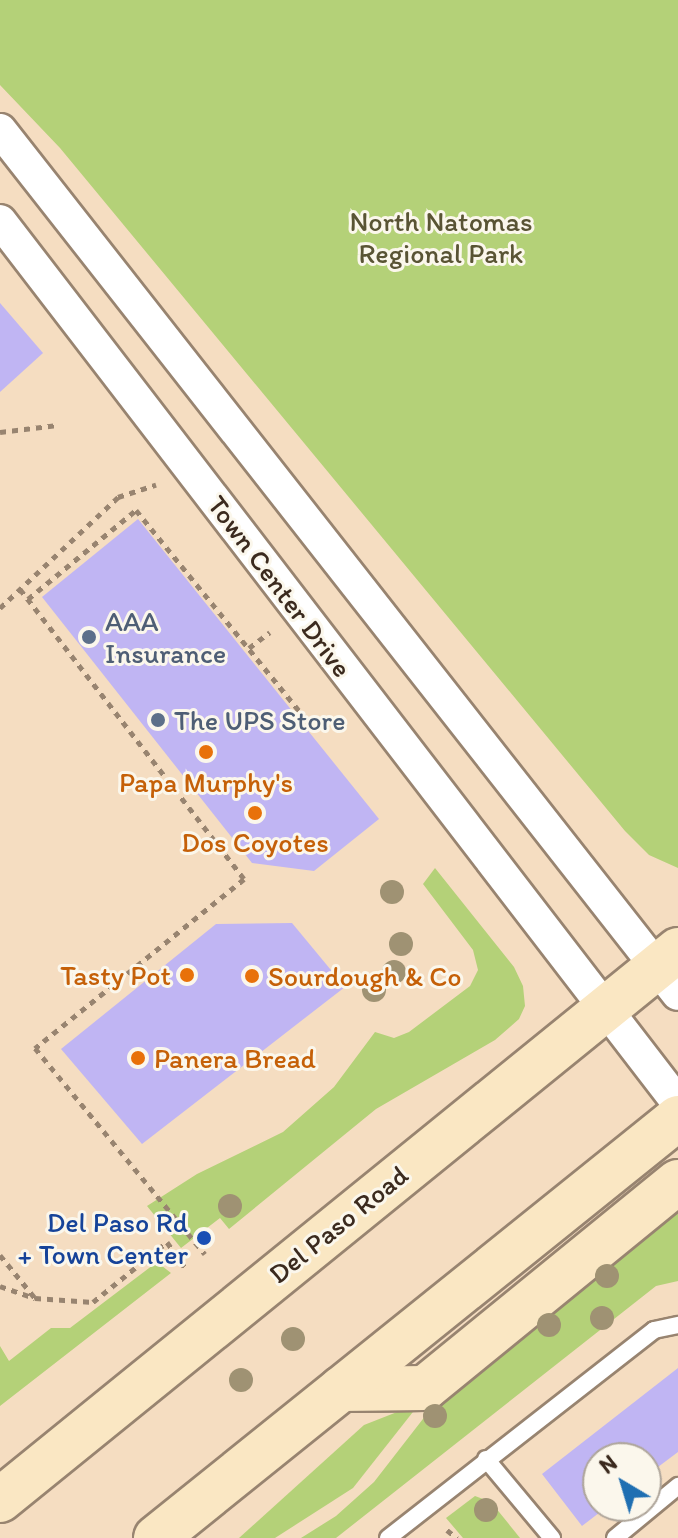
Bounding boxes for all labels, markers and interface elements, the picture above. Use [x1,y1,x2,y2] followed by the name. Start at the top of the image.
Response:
[349,204,533,270] park label: North Natomas Regional Park
[201,488,359,684] street label: Town Center Drive
[105,604,226,670] place label: AAA Insurance
[80,628,98,646] marker: AAA Insurance
[174,703,345,737] place label: The UPS Store
[149,711,167,729] marker: The UPS Store
[197,743,215,761] marker: Papa Murphy's
[120,765,292,799] place label: Papa Murphy's
[246,804,264,822] marker: Dos Coyotes
[181,825,329,859] place label: Dos Coyotes
[61,958,171,992] place label: Tasty Pot
[268,959,462,993] place label: Sourdough & Co
[178,966,196,984] marker: Tasty Pot
[243,967,261,985] marker: Sourdough & Co
[154,1041,316,1075] place label: Panera Bread
[129,1049,147,1067] marker: Panera Bread
[262,1158,414,1290] street label: Del Paso Road
[17,1205,188,1271] place label: Del Paso Rd + Town Center
[195,1229,213,1247] marker: Del Paso Rd + Town Center
[582,1442,662,1522] north arrow
[594,1449,622,1479] text: N

